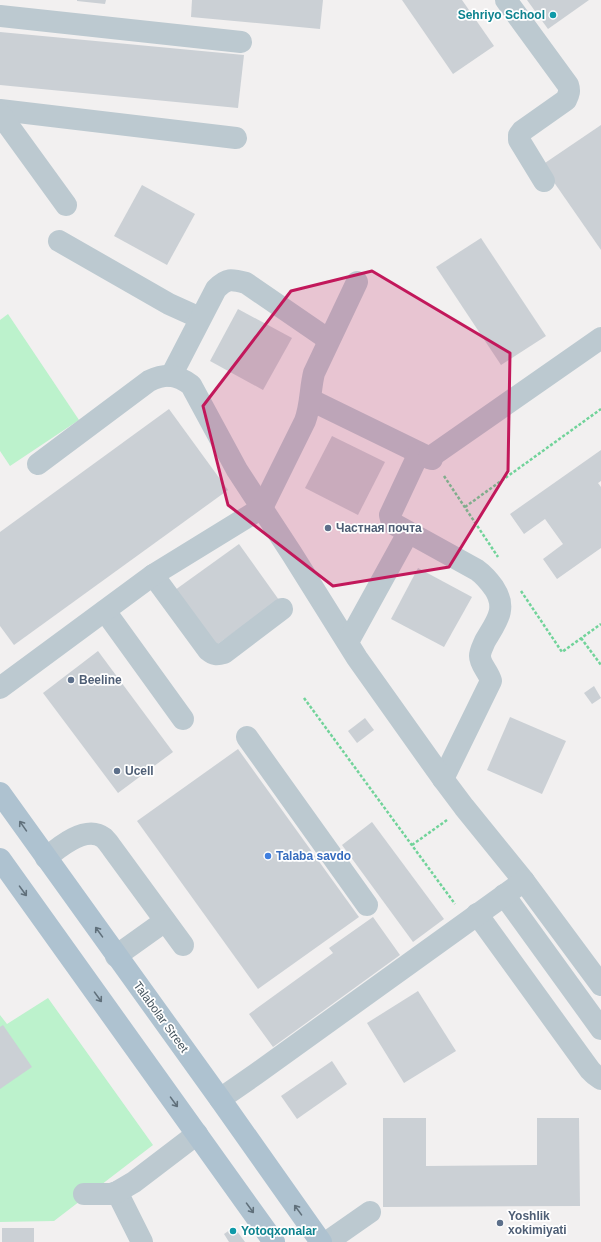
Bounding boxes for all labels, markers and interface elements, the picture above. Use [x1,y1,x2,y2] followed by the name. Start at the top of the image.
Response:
[458,8,545,22] place label: Sehriyo School
[548,10,558,20] marker: Sehriyo School
[336,521,422,535] place label: Частная почта
[323,523,333,533] marker: Частная почта
[79,673,122,687] place label: Beeline
[66,675,76,685] marker: Beeline
[125,764,154,778] place label: Ucell
[112,766,122,776] marker: Ucell
[19,821,27,832] one-way arrow
[276,849,351,863] place label: Talaba savdo
[263,851,273,861] marker: Talaba savdo
[19,885,27,896] one-way arrow
[95,926,103,937] one-way arrow
[131,979,192,1056] street label: Talabolar Street
[94,991,102,1002] one-way arrow
[170,1097,178,1108] one-way arrow
[246,1202,254,1213] one-way arrow
[294,1205,302,1216] one-way arrow
[508,1209,567,1237] place label: Yoshlik xokimiyati
[495,1218,505,1228] marker: Yoshlik xokimiyati
[241,1224,317,1238] place label: Yotoqxonalar
[228,1226,238,1236] marker: Yotoqxonalar

